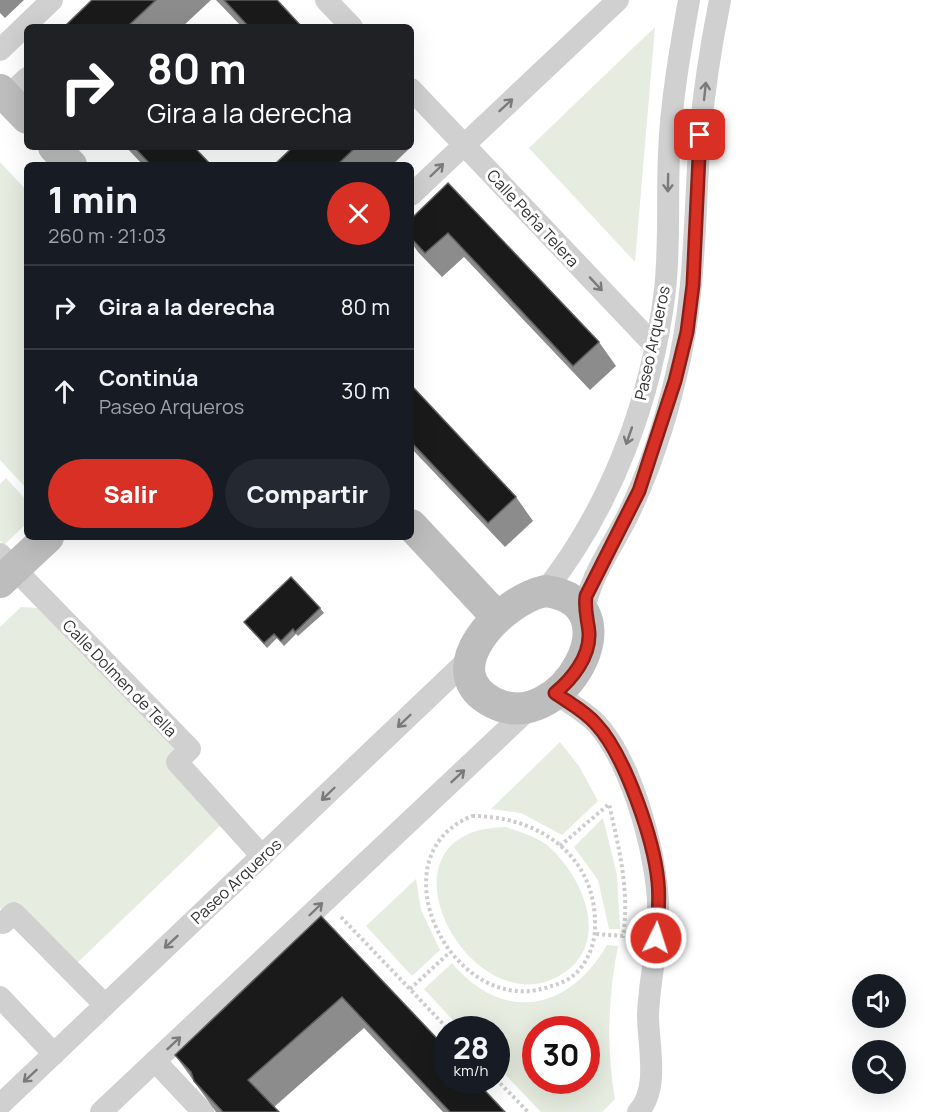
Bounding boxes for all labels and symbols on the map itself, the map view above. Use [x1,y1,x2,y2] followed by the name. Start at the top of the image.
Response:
[700,82,711,102] one-way arrow
[499,98,514,112] one-way arrow
[674,109,725,160] pin
[430,163,445,177] one-way arrow
[482,164,584,272] street label: Calle Peña Telera
[663,173,674,193] one-way arrow
[588,277,603,292] one-way arrow
[629,284,675,402] street label: Paseo Arqueros
[623,427,634,445] one-way arrow
[58,614,182,742] street label: Calle Dolmen de Tella
[397,714,412,728] one-way arrow
[450,769,465,783] one-way arrow
[321,786,336,800] one-way arrow
[186,833,286,929] street label: Paseo Arqueros
[309,902,324,916] one-way arrow
[624,906,688,970] position arrow
[164,935,179,949] one-way arrow
[522,1016,600,1094] speed limit sign: 30
[167,1036,182,1050] one-way arrow
[22,1069,37,1084] one-way arrow

